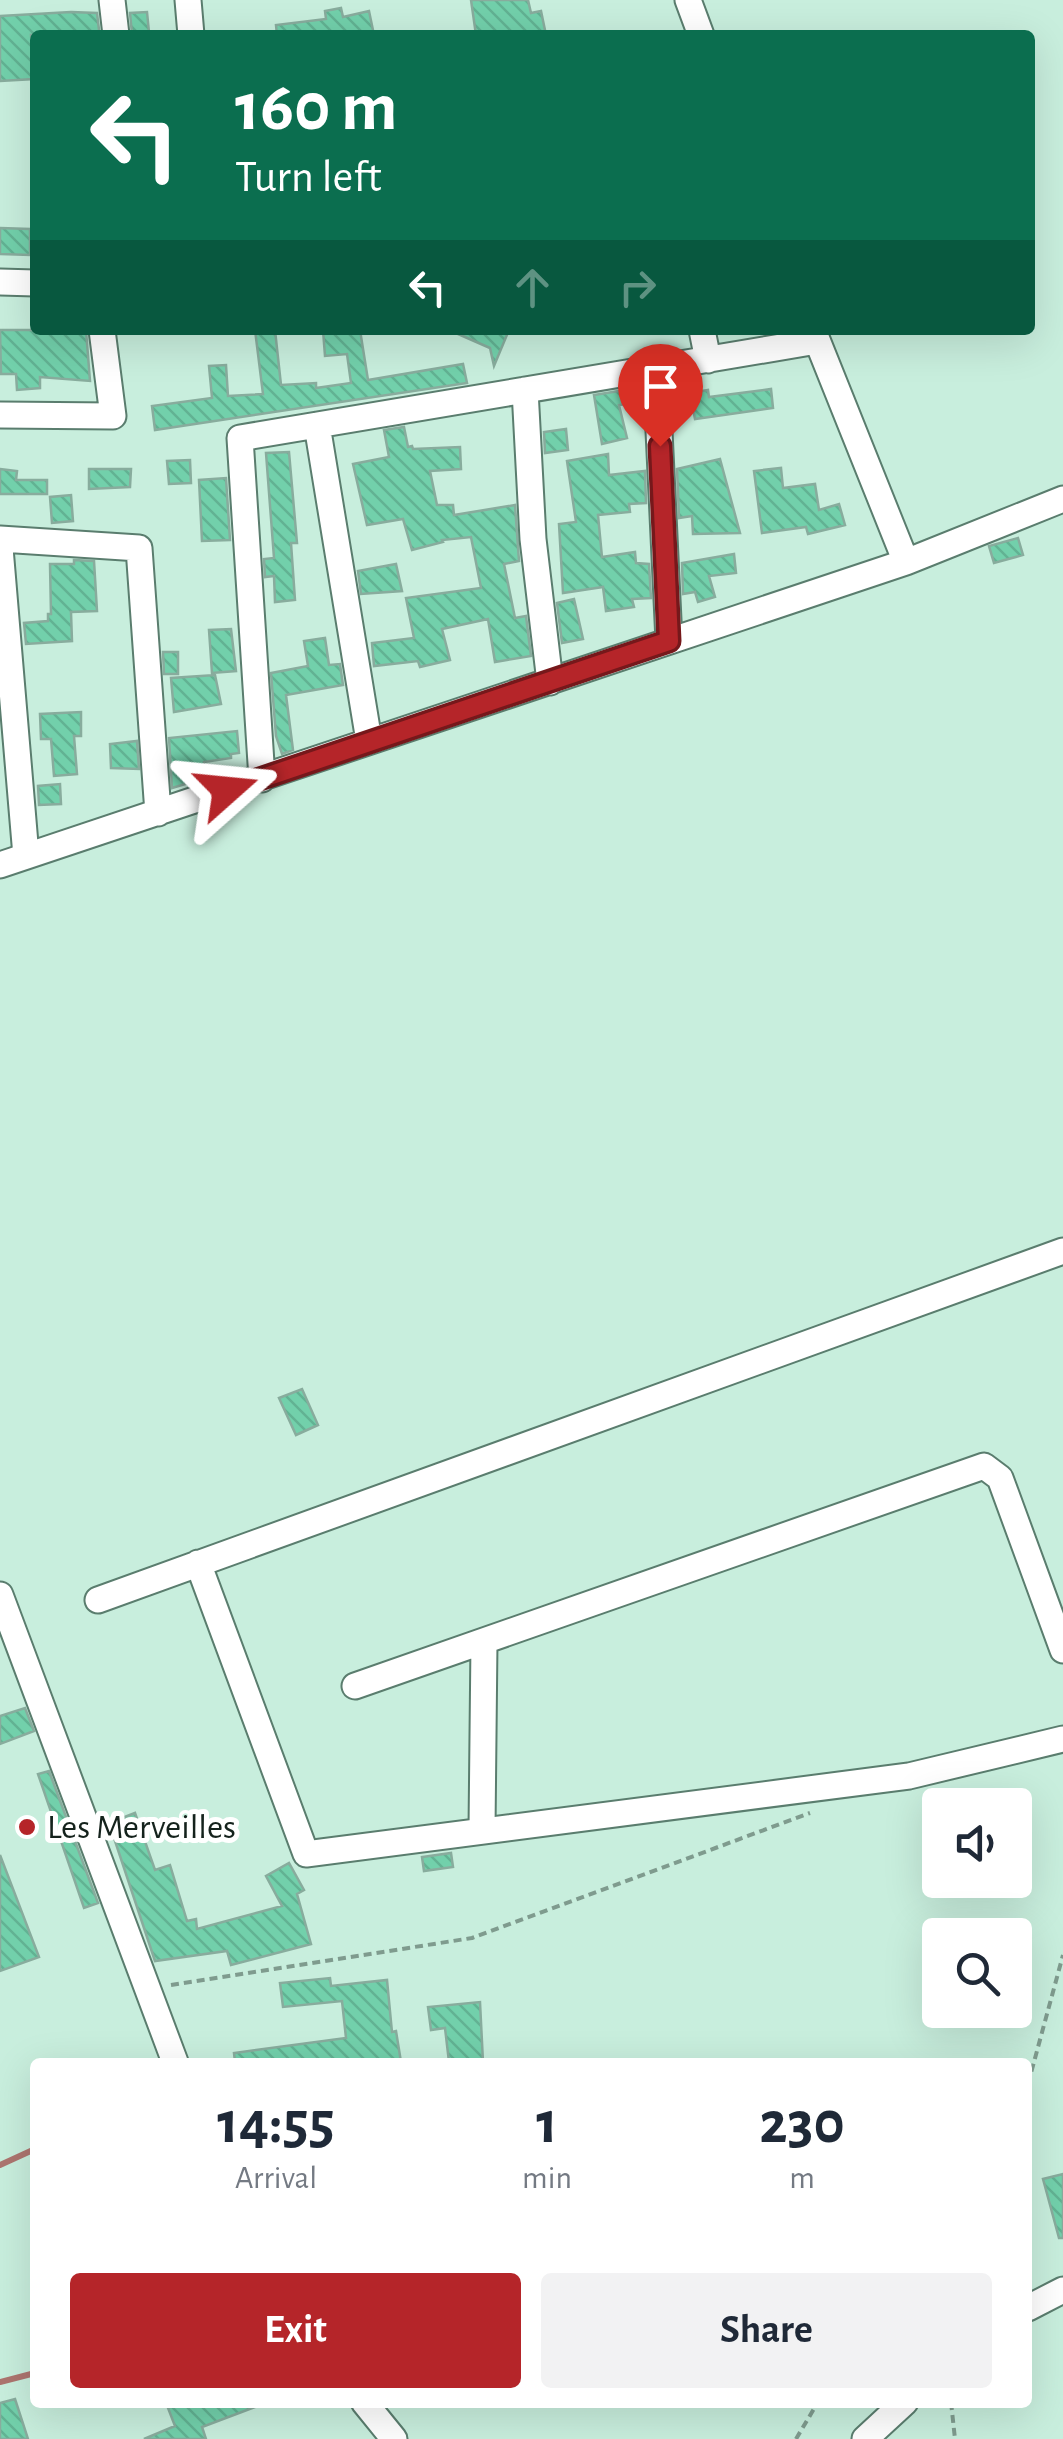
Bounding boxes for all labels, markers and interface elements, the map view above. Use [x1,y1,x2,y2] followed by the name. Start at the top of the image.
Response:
[70,70,200,200] icon: left
[235,73,398,143] text: 160 m
[235,155,382,200] text: Turn left
[400,260,455,315] icon: left
[505,260,560,315] icon: ahead
[610,260,665,315] icon: right
[618,344,703,447] pin
[633,359,688,414] icon: arrive
[175,738,279,842] position arrow
[922,1788,1032,2028] map controls
[922,1788,1032,1898] button: sound
[47,1810,236,1845] place label: Les Merveilles
[16,1816,38,1838] marker: Les Merveilles
[922,1918,1032,2028] button: search
[217,2094,335,2154] text: 14:55
[536,2094,558,2154] text: 1
[759,2094,845,2154] text: 230
[235,2162,317,2194] text: Arrival
[522,2162,572,2194] text: min
[789,2162,815,2194] text: m
[70,2273,521,2388] button: Exit
[541,2273,992,2388] button: Share

